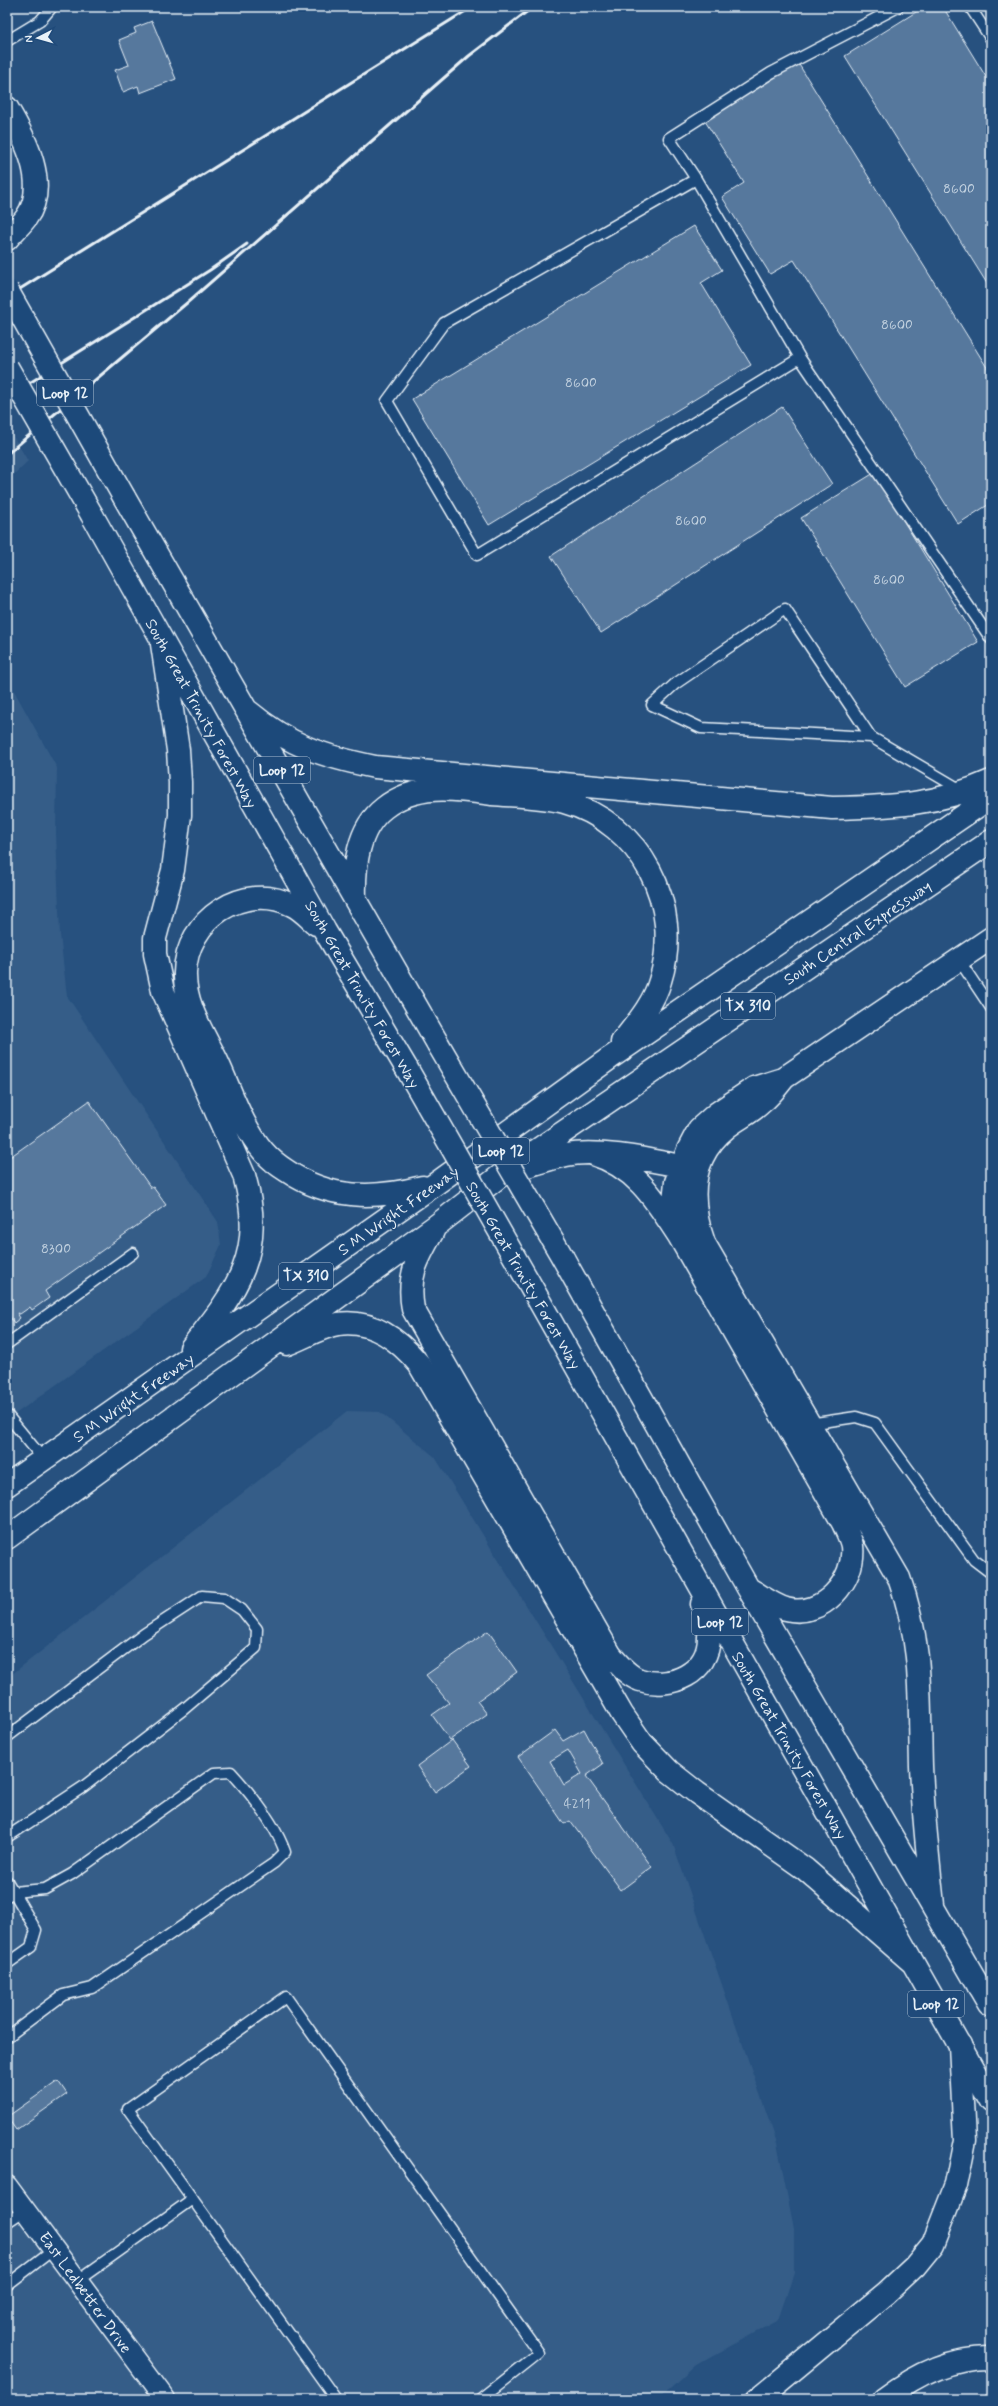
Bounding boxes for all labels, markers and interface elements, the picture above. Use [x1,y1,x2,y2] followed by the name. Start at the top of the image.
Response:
[18,18,58,58] north arrow
[22,35,36,43] text: N
[943,180,975,198] house number: 8600
[881,316,913,334] house number: 8600
[565,374,597,392] house number: 8600
[37,380,93,406] road number: Loop 12
[675,512,707,530] house number: 8600
[873,571,905,589] house number: 8600
[140,615,262,812] street label: South Great Trinity Forest Way
[254,757,310,783] road number: Loop 12
[780,876,936,991] street label: South Central Expressway
[299,897,424,1093] street label: South Great Trinity Forest Way
[721,993,775,1019] road number: TX 310
[473,1138,529,1164] road number: Loop 12
[334,1162,464,1262] street label: S M Wright Freeway
[460,1178,585,1374] street label: South Great Trinity Forest Way
[41,1240,71,1258] house number: 8300
[279,1263,333,1289] road number: TX 310
[69,1349,199,1449] street label: S M Wright Freeway
[692,1609,748,1635] road number: Loop 12
[726,1648,851,1844] street label: South Great Trinity Forest Way
[563,1795,591,1813] house number: 4211
[908,1991,964,2017] road number: Loop 12
[34,2228,136,2358] street label: East Ledbetter Drive

